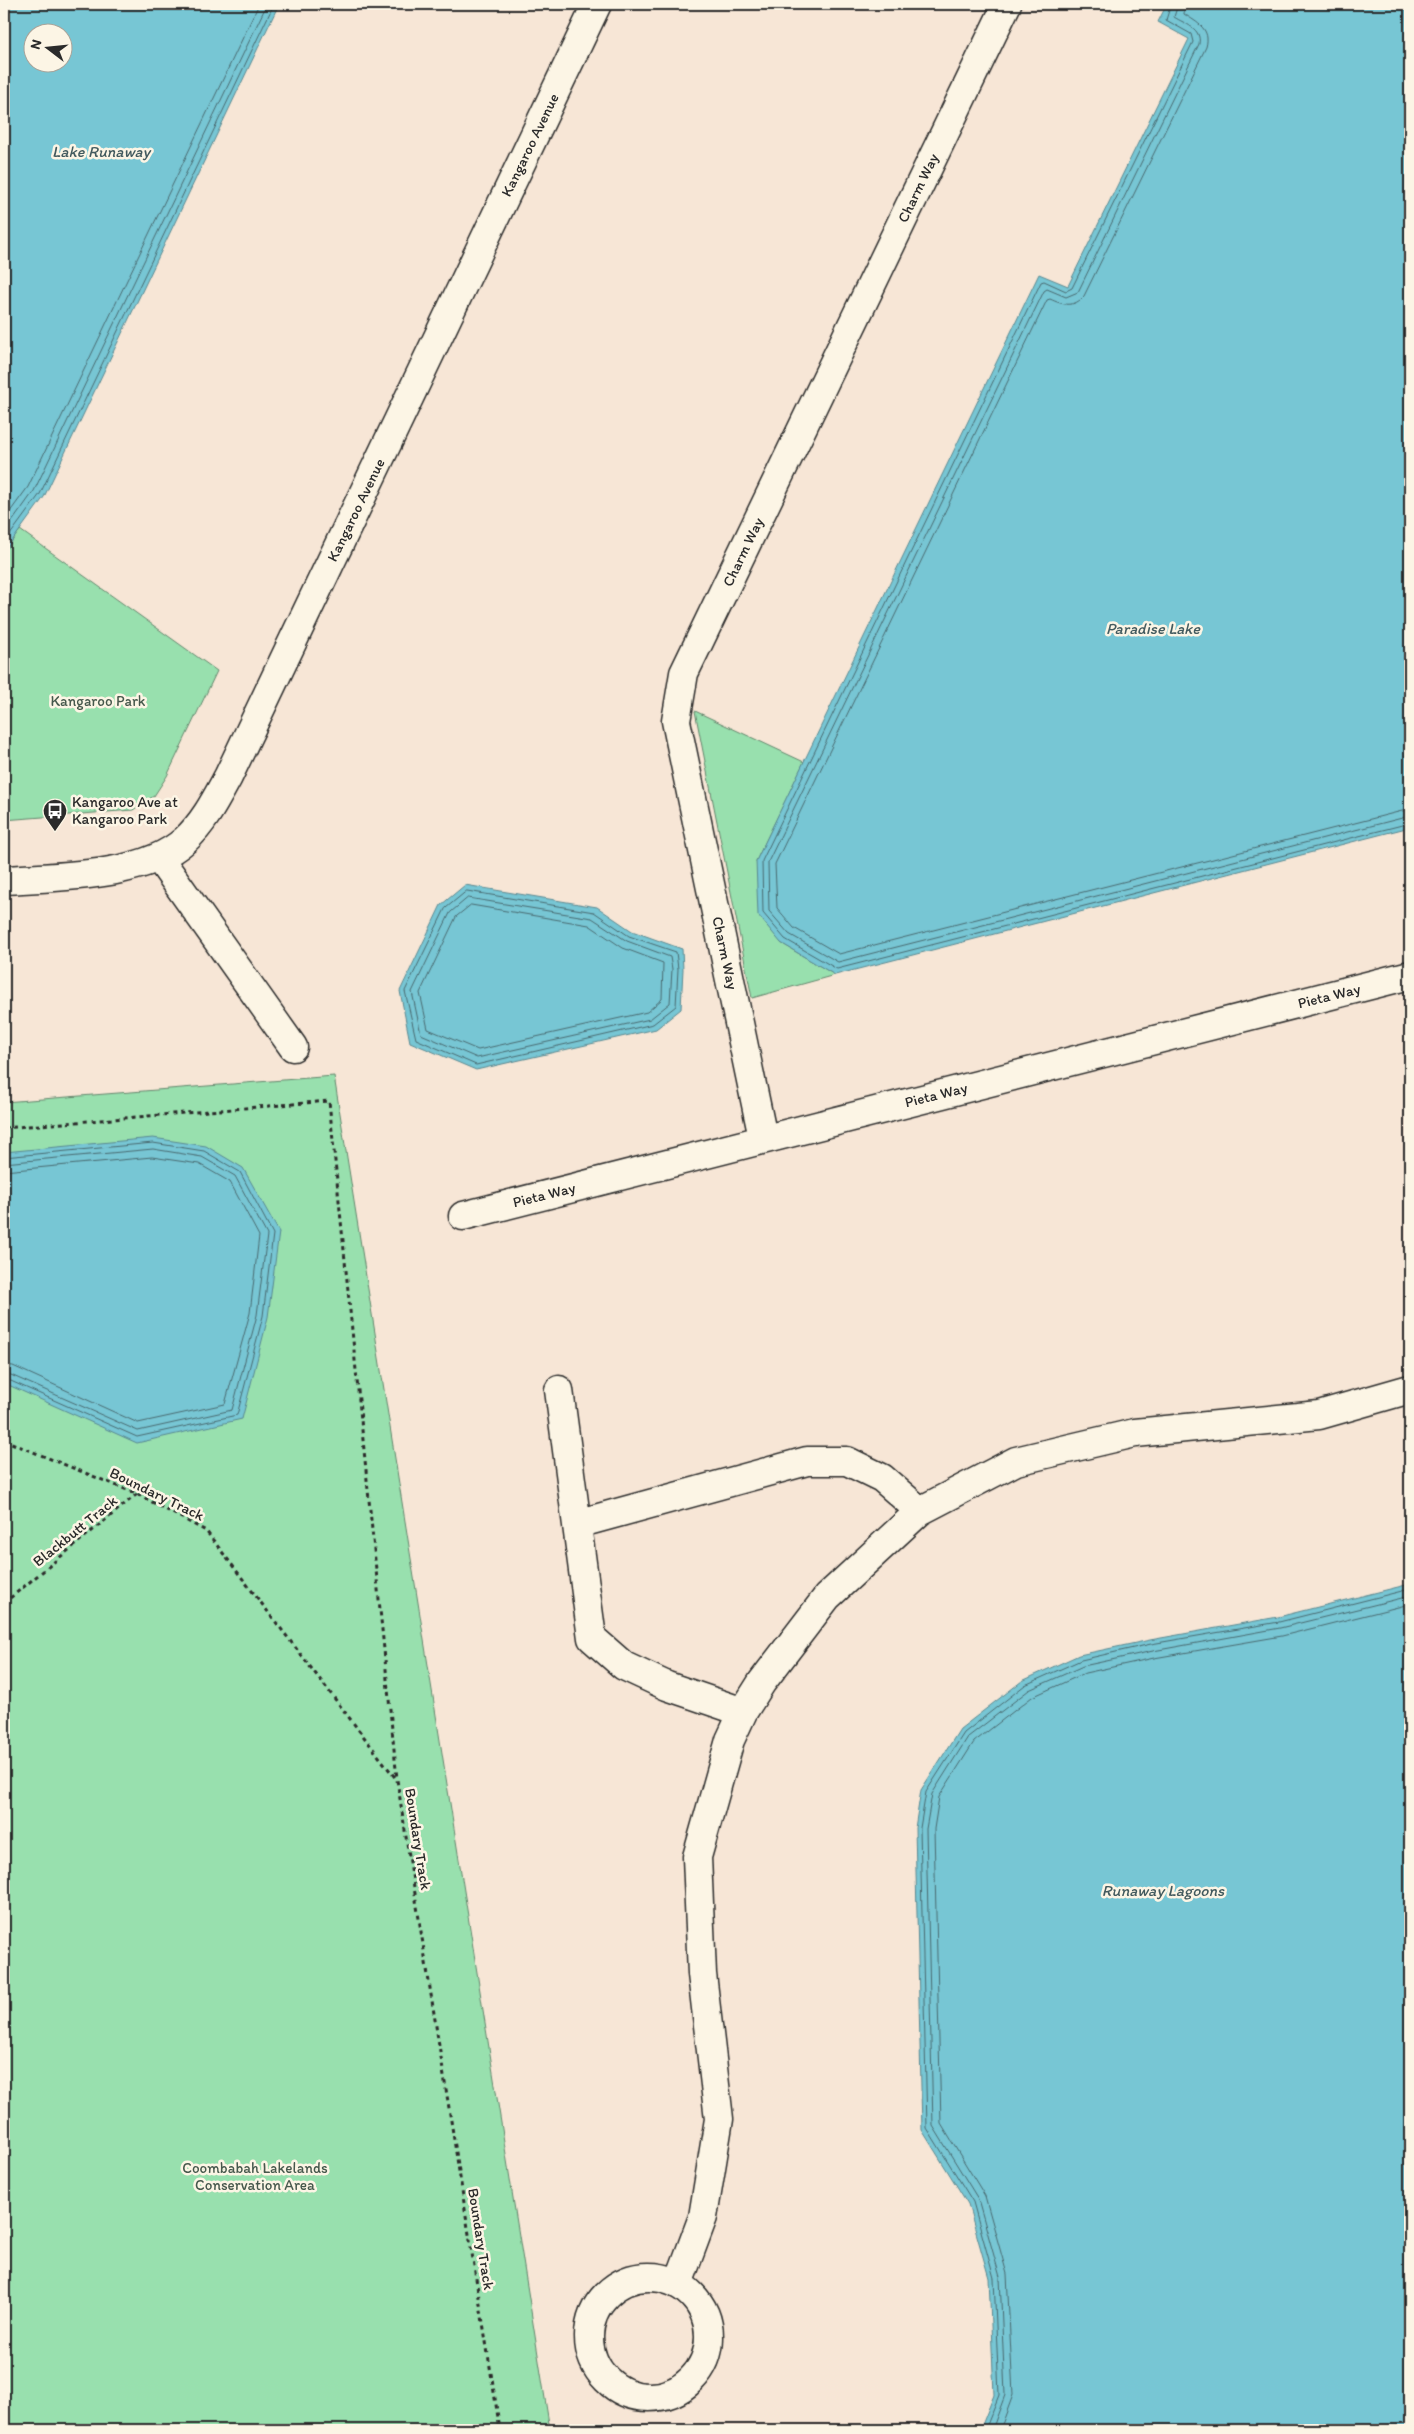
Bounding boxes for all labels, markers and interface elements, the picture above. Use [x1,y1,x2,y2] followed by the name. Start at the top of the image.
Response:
[22,22,72,72] north arrow
[27,38,45,51] text: N
[497,91,563,199] street label: Kangaroo Avenue
[52,142,151,161] water label: Lake Runaway
[894,151,942,225] street label: Charm Way
[323,456,389,564] street label: Kangaroo Avenue
[719,515,767,589] street label: Charm Way
[1106,619,1201,638] water label: Paradise Lake
[50,692,146,710] park label: Kangaroo Park
[72,793,178,828] place label: Kangaroo Ave at Kangaroo Park
[42,798,68,832] bus stop icon: Kangaroo Ave at Kangaroo Park
[708,915,742,991] street label: Charm Way
[1296,980,1362,1012] street label: Pieta Way
[903,1079,969,1111] street label: Pieta Way
[511,1179,577,1211] street label: Pieta Way
[107,1463,207,1525] street label: Boundary Track
[29,1491,121,1570] street label: Blackbutt Track
[401,1787,435,1891] street label: Boundary Track
[1102,1881,1225,1900] water label: Runaway Lagoons
[182,2159,328,2194] park label: Coombabah Lakelands Conservation Area
[464,2187,498,2291] street label: Boundary Track

